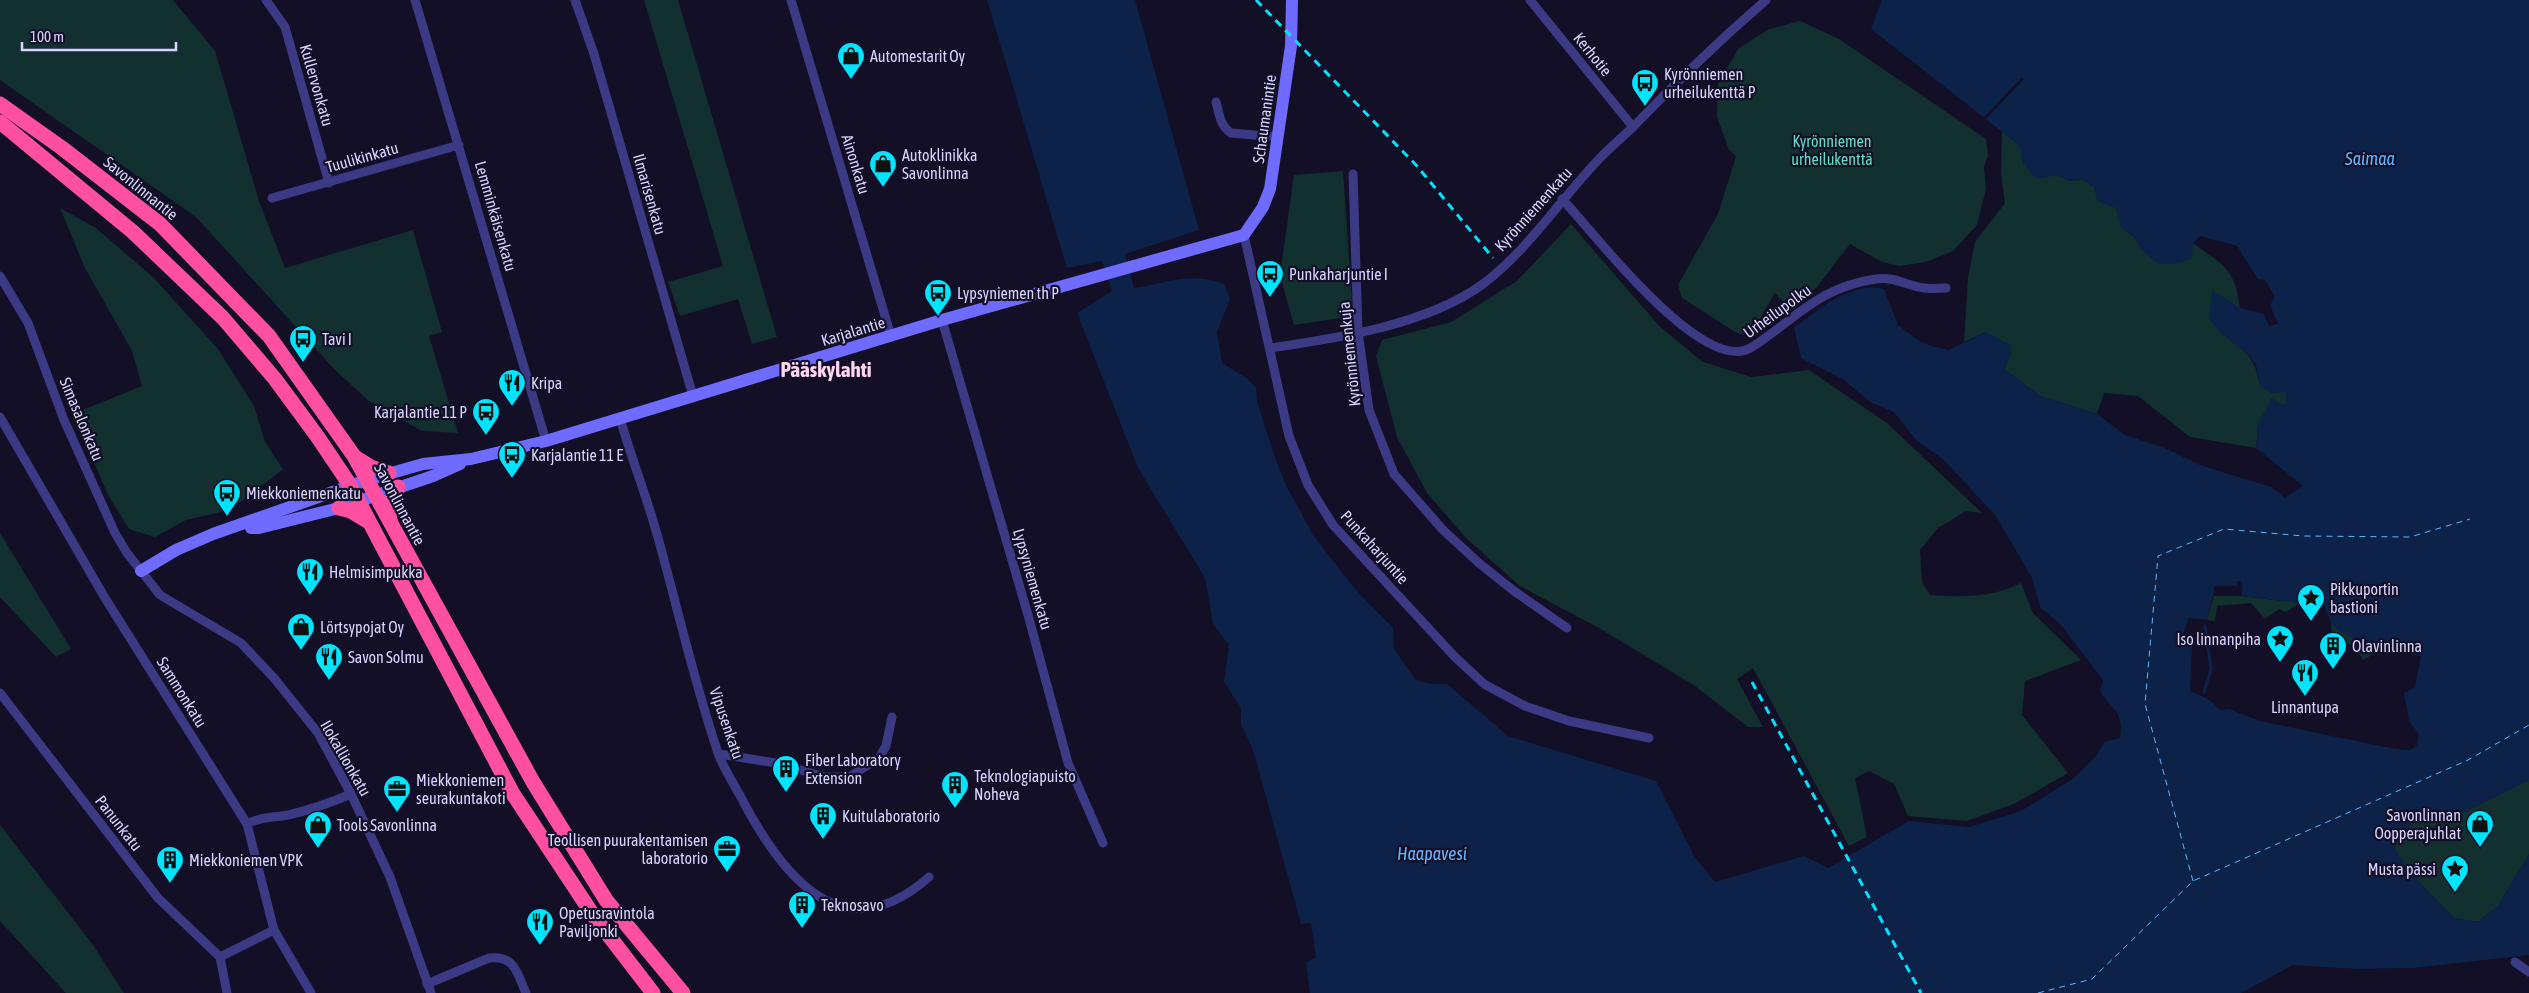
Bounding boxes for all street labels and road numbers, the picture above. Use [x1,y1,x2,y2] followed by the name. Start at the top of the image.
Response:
[1570,29,1616,79] street label: Kerhotie
[297,42,337,128] street label: Kullervonkatu
[1249,74,1279,164] street label: Schaumanintie
[838,132,874,196] street label: Ainonkatu
[324,138,400,176] street label: Tuulikinkatu
[630,152,670,236] street label: Ilmarisenkatu
[100,153,182,223] street label: Savonlinnantie
[472,159,520,273] street label: Lemminkäisenkatu
[1491,164,1576,255] street label: Kyrönniemenkatu
[1740,281,1815,342] street label: Urheilupolku
[1335,301,1364,407] street label: Kyrönniemenkuja
[819,313,887,350] street label: Karjalantie
[56,375,108,463] street label: Simasalonkatu
[371,460,429,548] street label: Savonlinnantie
[1337,507,1413,588] street label: Punkaharjuntie
[1009,526,1056,632] street label: Lypsyniemenkatu
[153,654,211,730] street label: Sammonkatu
[705,685,748,761] street label: Vipusenkatu
[317,717,375,799] street label: Ilokallionkatu
[92,792,146,854] street label: Panunkatu

